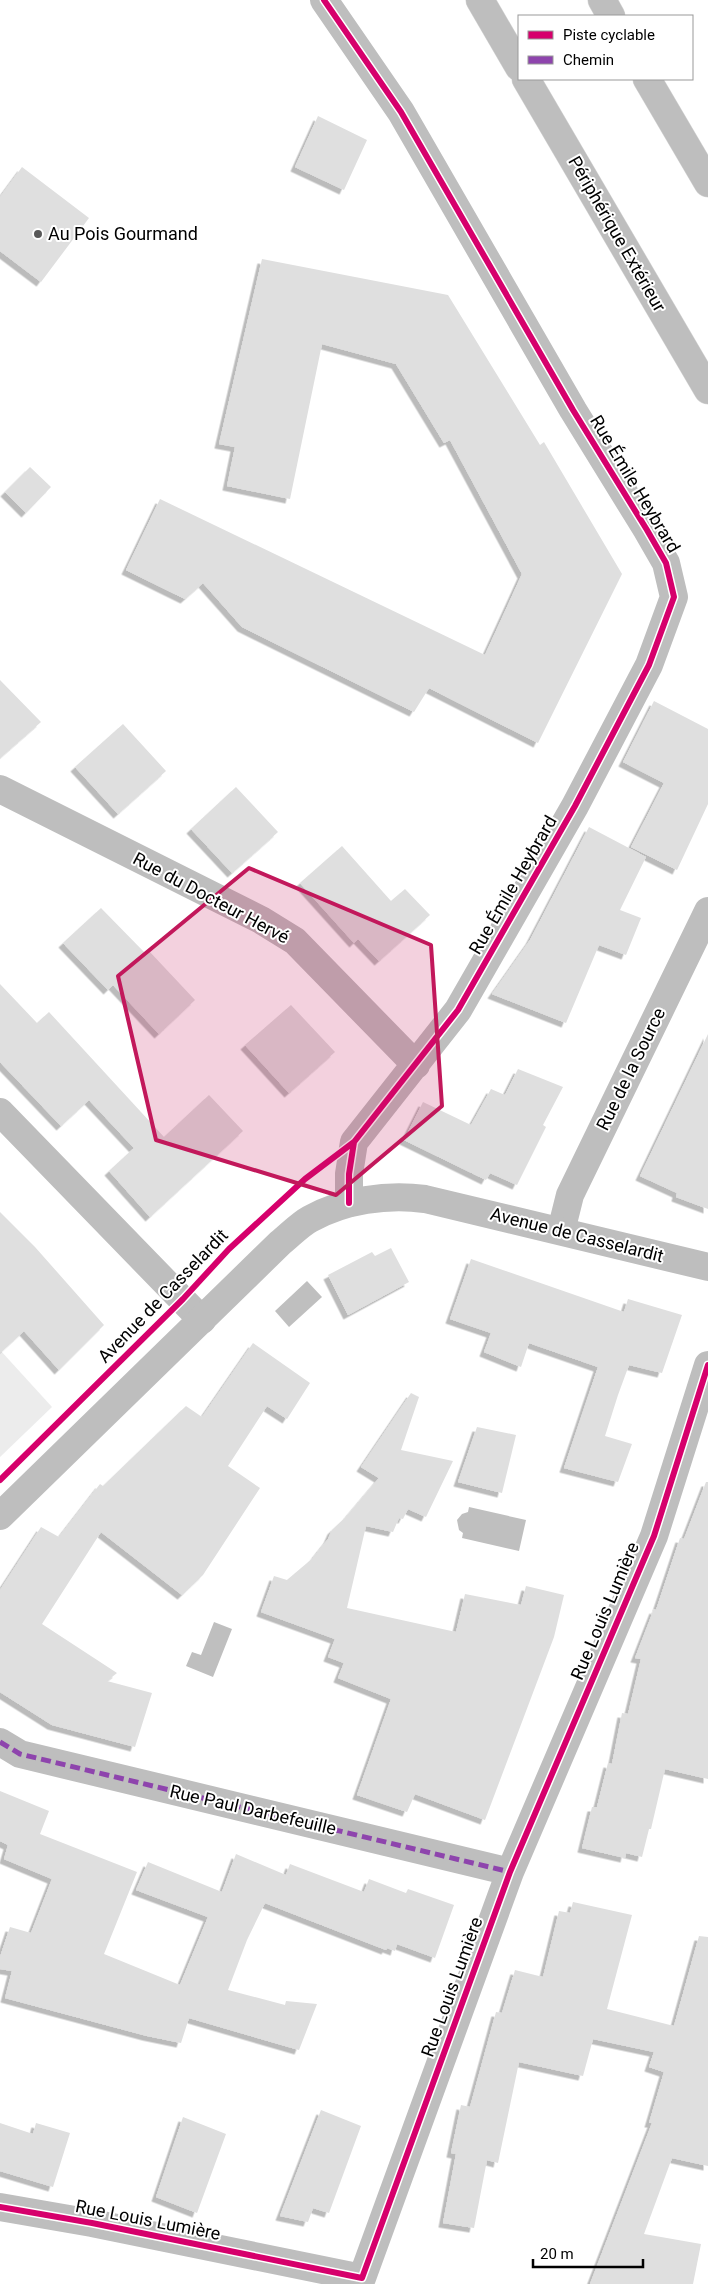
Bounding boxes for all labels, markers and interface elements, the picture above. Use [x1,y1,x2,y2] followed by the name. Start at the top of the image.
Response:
[518,15,693,80] legend
[563,26,655,44] text: Piste cyclable
[563,51,614,69] text: Chemin
[564,152,671,315] street label: Périphérique Extérieur
[48,223,198,244] place label: Au Pois Gourmand
[32,228,44,240] marker: Au Pois Gourmand
[586,411,685,556] street label: Rue Émile Heybrard
[464,812,561,958] street label: Rue Émile Heybrard
[130,847,293,948] street label: Rue du Docteur Hervé
[592,1004,669,1133] street label: Rue de la Source
[488,1203,666,1266] street label: Avenue de Casselardit
[93,1224,232,1367] street label: Avenue de Casselardit
[566,1539,643,1683] street label: Rue Louis Lumière
[168,1780,338,1839] street label: Rue Paul Darbefeuille
[416,1914,487,2060] street label: Rue Louis Lumière
[74,2195,222,2244] street label: Rue Louis Lumière
[533,2236,643,2268] scale bar
[540,2245,574,2263] text: 20 m

